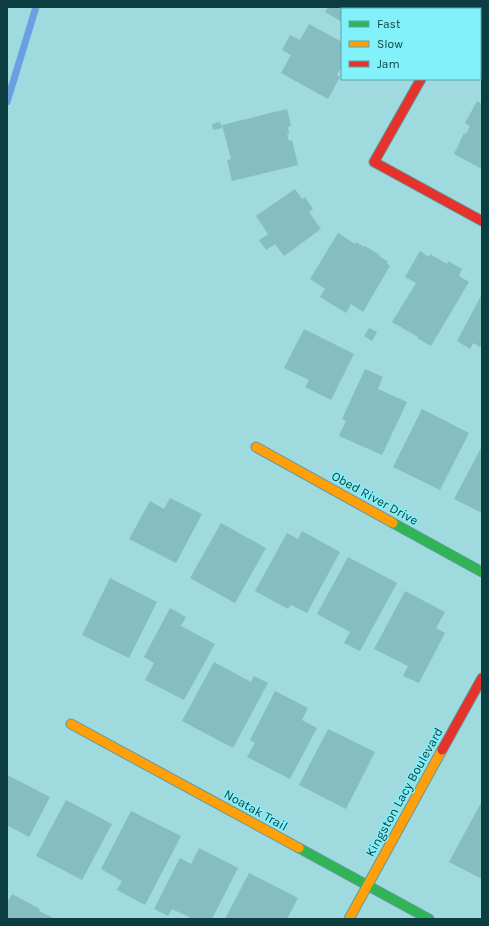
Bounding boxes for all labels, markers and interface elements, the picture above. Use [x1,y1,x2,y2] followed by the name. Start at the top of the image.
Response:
[341,8,481,80] legend
[377,17,401,31] text: Fast
[377,37,403,51] text: Slow
[377,57,400,71] text: Jam
[329,468,421,528] street label: Obed River Drive
[362,725,446,859] street label: Kingston Lacy Boulevard
[222,786,290,834] street label: Noatak Trail

